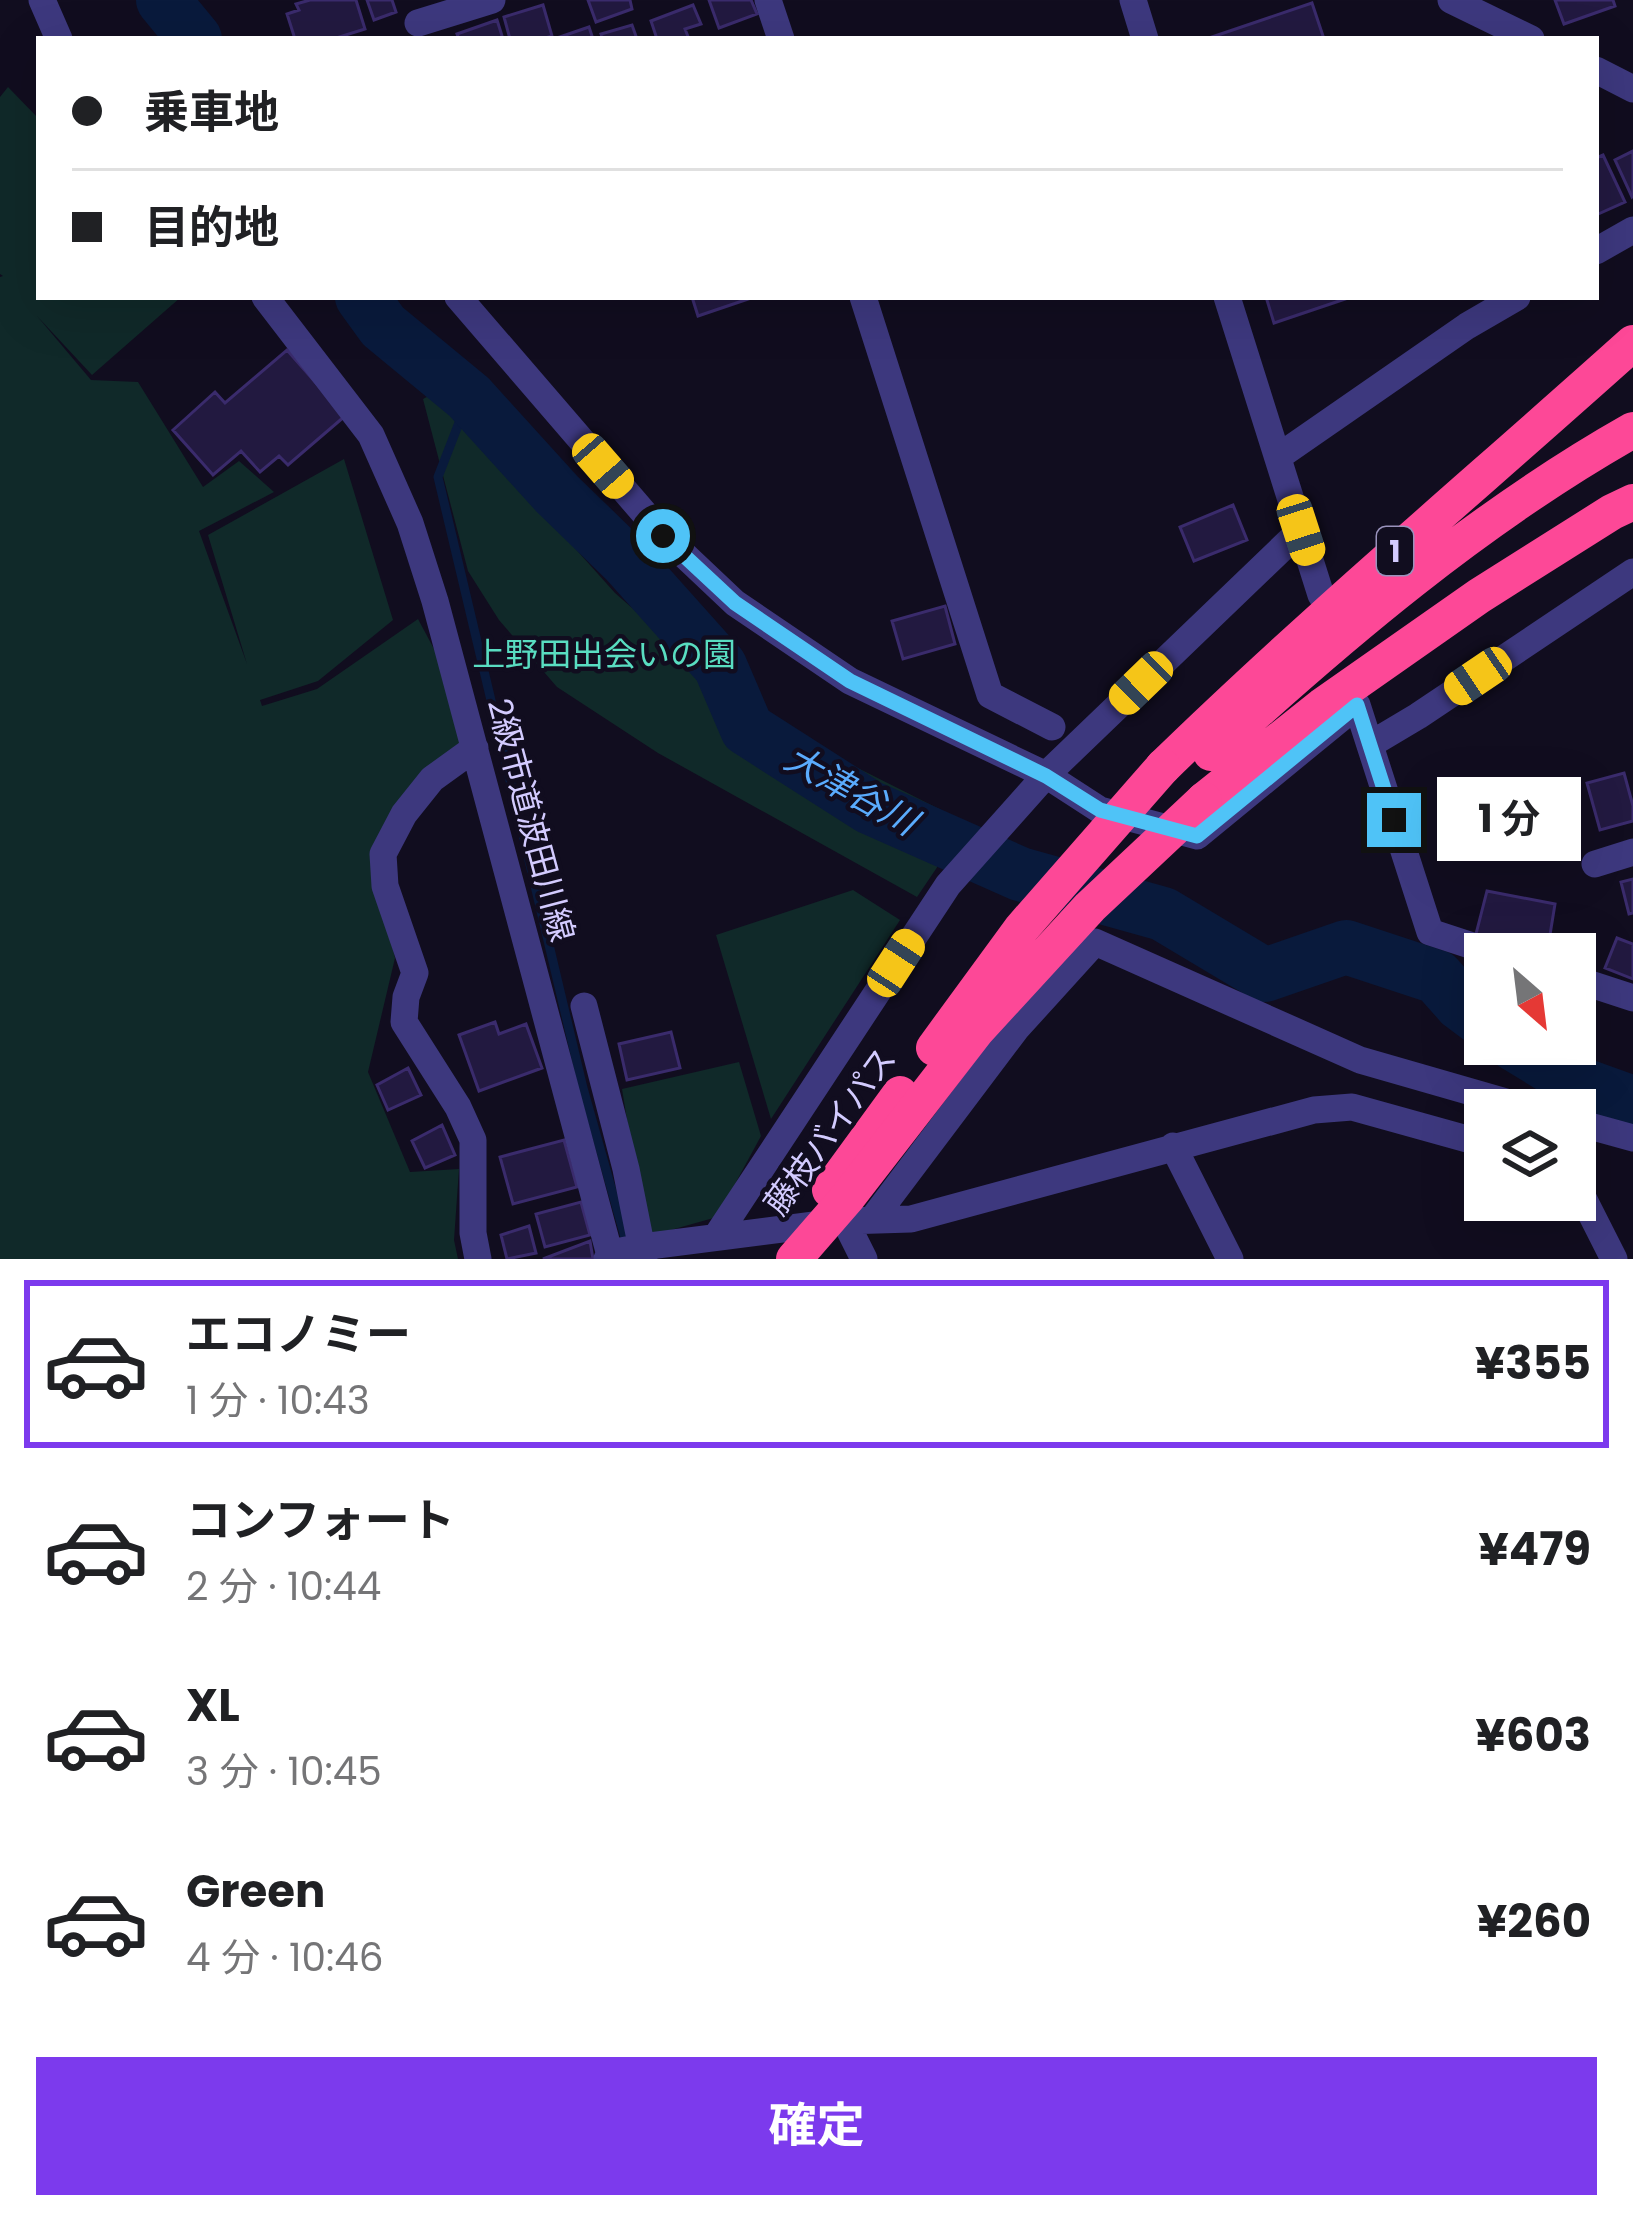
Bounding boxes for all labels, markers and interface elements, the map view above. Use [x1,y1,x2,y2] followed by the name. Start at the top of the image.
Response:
[144,81,279,144] text: 乗車地
[144,196,279,259] text: 目的地
[566,427,640,505] car
[1273,490,1329,570] car
[636,509,690,563] route start
[1377,527,1413,575] road number: 1
[472,631,736,678] park label: 上野田出会いの園
[1438,641,1518,711] car
[1103,645,1179,721] car
[476,693,586,947] street label: 2級市道波田川線
[776,733,930,849] water label: 大津谷川
[1436,778,1580,862] callout: 1 分
[1478,791,1540,846] text: 1 分
[1367,793,1421,847] route end
[861,923,931,1003] car
[1464,933,1596,1065] north arrow
[1464,933,1596,1221] map controls
[753,1037,907,1225] street label: 藤枝バイパス
[1464,1089,1596,1221] button: layers
[186,1303,411,1366] text: エコノミー
[42,1310,150,1418] icon: car
[1475,1332,1591,1395] text: ¥355
[186,1373,370,1428] text: 1 分 · 10:43
[186,1489,455,1552] text: コンフォート
[42,1496,150,1604] icon: car
[1479,1518,1591,1581] text: ¥479
[186,1559,381,1614] text: 2 分 · 10:44
[186,1674,240,1737] text: XL
[42,1682,150,1790] icon: car
[1476,1704,1591,1767] text: ¥603
[186,1744,382,1799] text: 3 分 · 10:45
[186,1860,325,1923] text: Green
[42,1868,150,1976] icon: car
[1477,1890,1591,1953] text: ¥260
[186,1930,384,1985] text: 4 分 · 10:46
[36,2057,1597,2195] button: 確定

